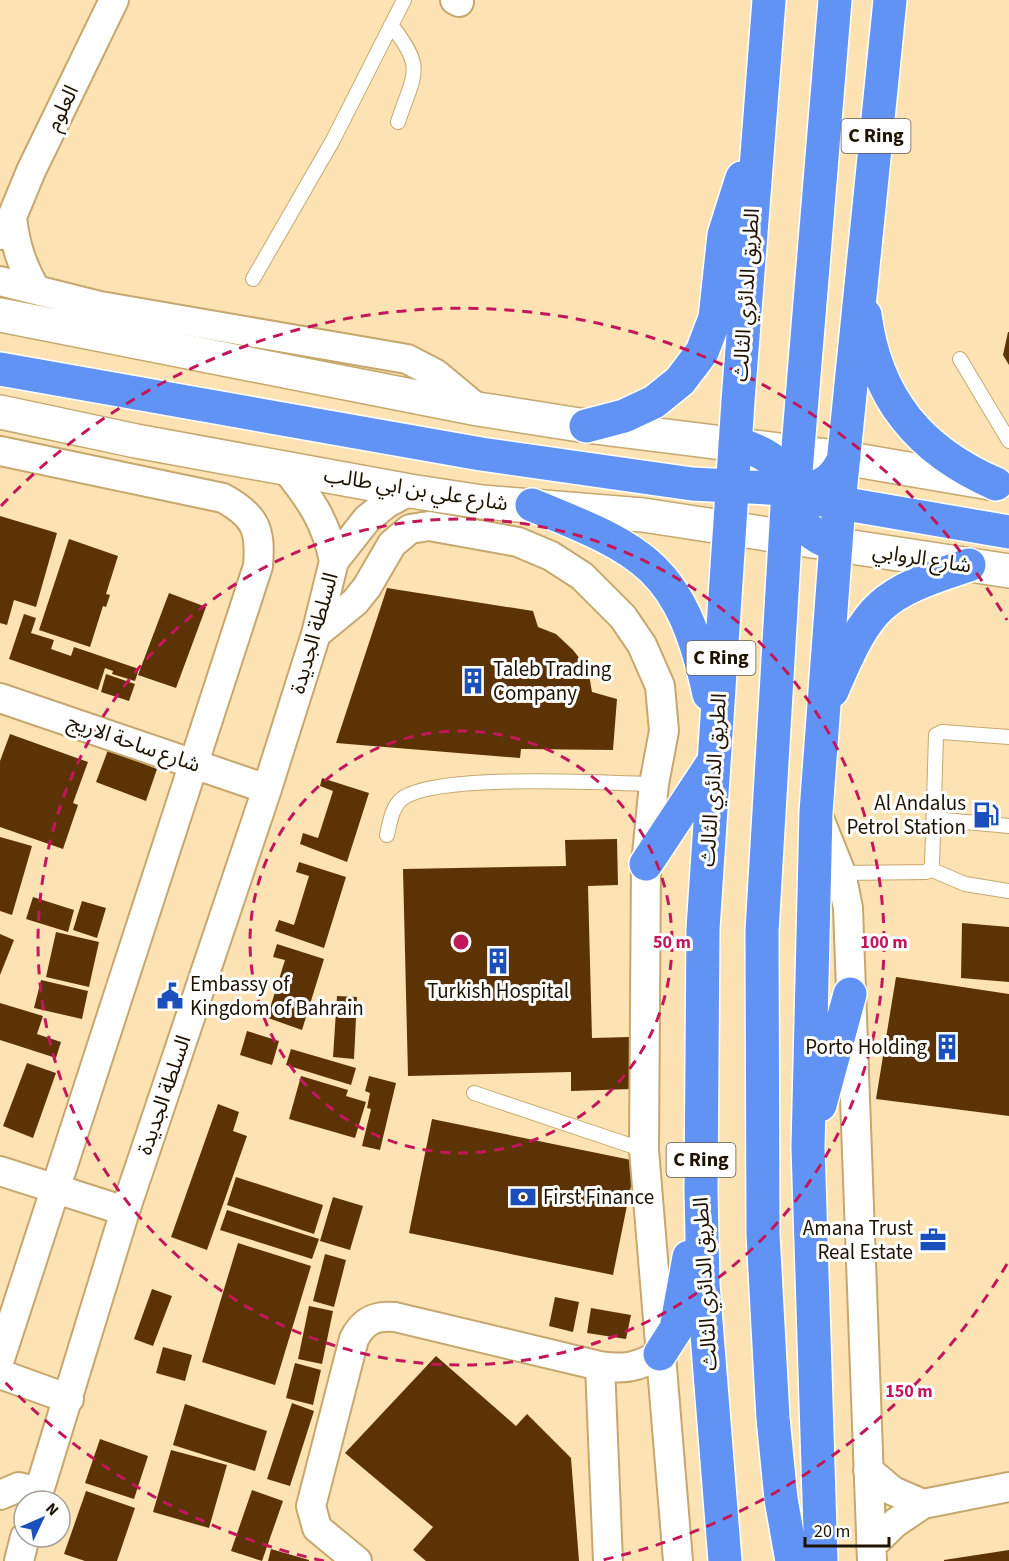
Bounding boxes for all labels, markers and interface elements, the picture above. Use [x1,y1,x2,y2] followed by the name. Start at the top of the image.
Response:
[38,80,87,136] street label: العلوم
[842,119,910,153] road number: C Ring
[725,207,768,383] street label: الطريق الدائري الثالث
[322,460,510,519] street label: شارع علي بن ابي طالب
[870,535,973,581] street label: شارع الروابي
[282,569,346,697] street label: السلطة الجديدة
[686,641,756,675] road number: C Ring
[493,654,612,708] place label: Taleb Trading Company
[458,666,488,696] building icon: Taleb Trading Company
[692,692,735,868] street label: الطريق الدائري الثالث
[64,706,204,780] street label: شارع ساحة الاريج
[846,788,966,842] place label: Al Andalus Petrol Station
[971,800,1001,830] fuel station icon: Al Andalus Petrol Station
[653,930,691,955] text: 50 m
[860,930,908,955] text: 100 m
[451,932,471,952] centre of rings
[483,946,513,976] building icon: Turkish Hospital
[190,969,364,1023] place label: Embassy of Kingdom of Bahrain
[427,976,569,1006] place label: Turkish Hospital
[155,981,185,1011] public building icon: Embassy of Kingdom of Bahrain
[129,1031,199,1159] street label: السلطة الجديدة
[805,1032,927,1062] place label: Porto Holding
[932,1032,962,1062] building icon: Porto Holding
[666,1143,736,1177] road number: C Ring
[508,1182,538,1212] bank icon: First Finance
[543,1182,654,1212] place label: First Finance
[685,1196,725,1372] street label: الطريق الدائري الثالث
[803,1213,913,1267] place label: Amana Trust Real Estate
[918,1225,948,1255] office icon: Amana Trust Real Estate
[885,1379,933,1404] text: 150 m
[12,1489,72,1549] north arrow
[40,1498,64,1521] text: N
[805,1510,889,1548] scale bar
[814,1519,850,1544] text: 20 m

